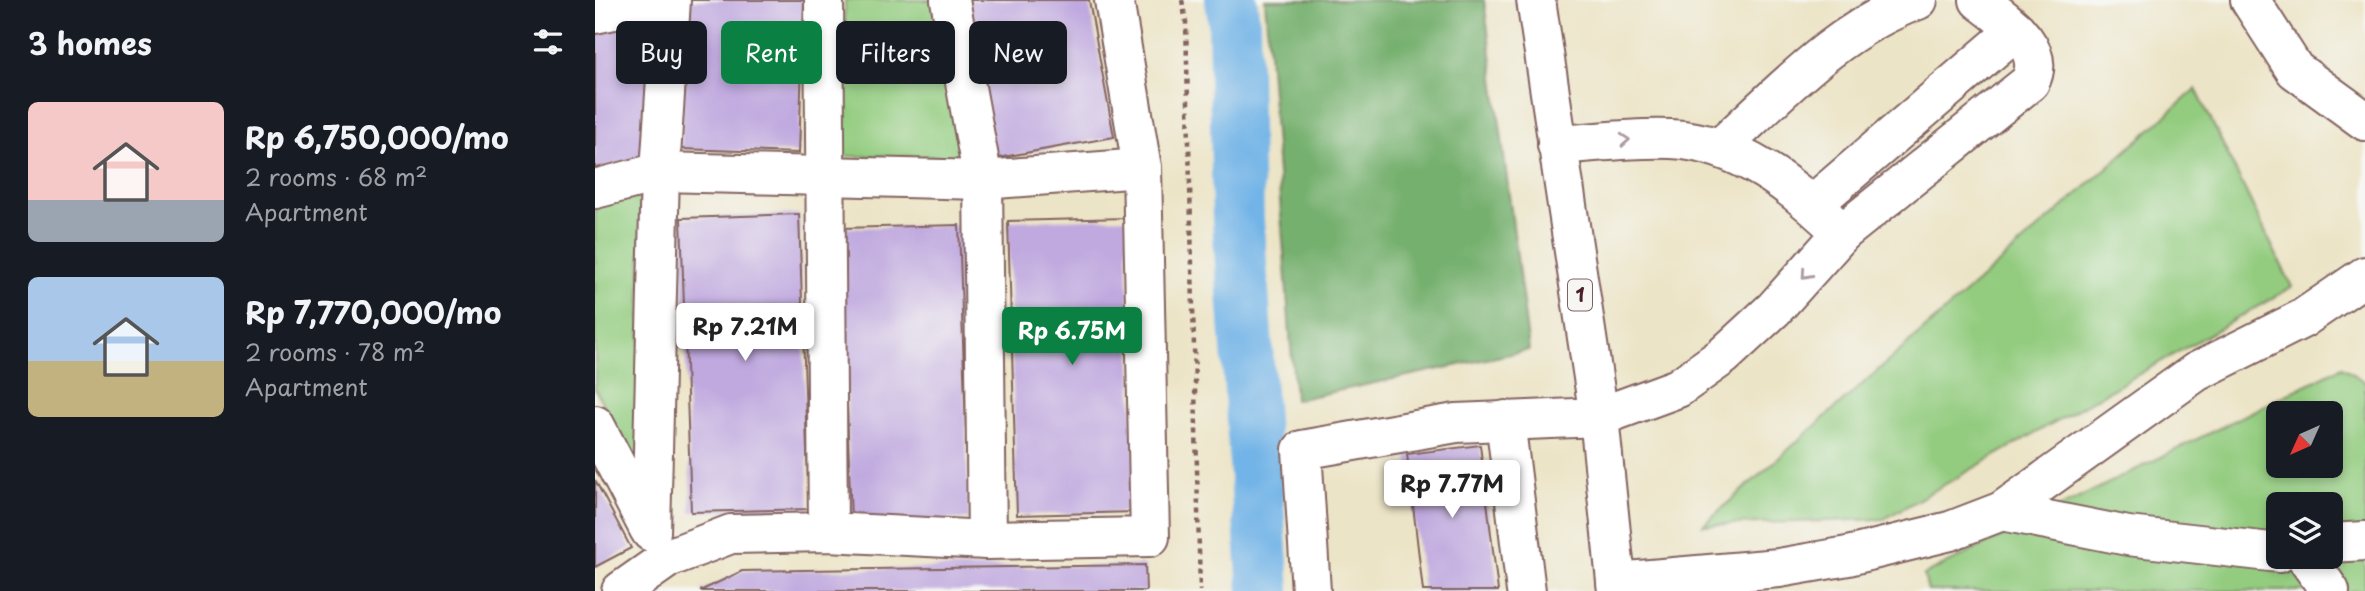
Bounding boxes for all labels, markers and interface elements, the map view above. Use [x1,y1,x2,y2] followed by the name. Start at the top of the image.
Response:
[28,20,152,65] text: 3 homes
[616,21,707,84] chip: Buy
[721,21,822,84] chip: Rent
[836,21,955,84] chip: Filters
[969,21,1067,84] chip: New
[529,23,567,61] icon: filters
[245,114,509,159] text: Rp 6,750,000/mo
[84,130,168,214] icon: home
[1620,133,1631,148] one-way arrow
[245,159,427,194] text: 2 rooms · 68 m²
[245,194,368,229] text: Apartment
[1801,266,1814,279] one-way arrow
[1568,280,1592,310] road number: 1
[245,289,501,334] text: Rp 7,770,000/mo
[673,304,817,363] pin: Rp 7.21M
[84,305,168,389] icon: home
[692,308,798,343] text: Rp 7.21M
[1000,308,1144,367] pin: Rp 6.75M
[1018,312,1126,347] text: Rp 6.75M
[245,334,425,369] text: 2 rooms · 78 m²
[245,369,368,404] text: Apartment
[2266,401,2343,478] north arrow
[2266,401,2343,569] map controls
[1380,461,1524,520] pin: Rp 7.77M
[1400,465,1504,500] text: Rp 7.77M
[2266,492,2343,569] button: layers

